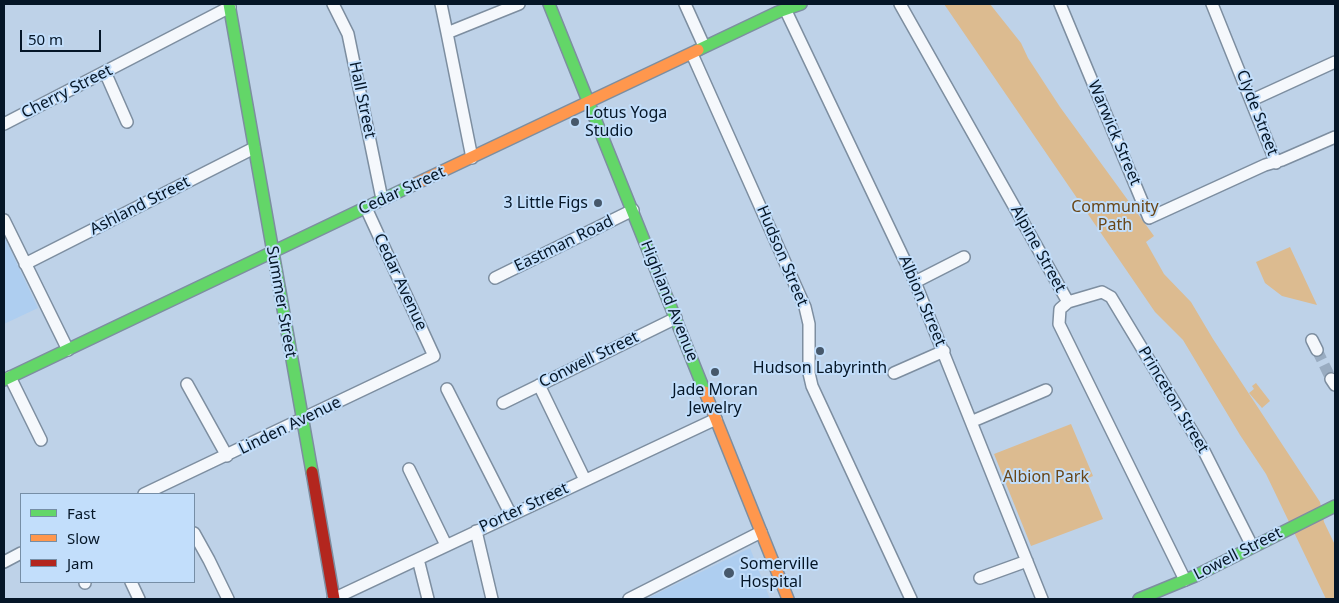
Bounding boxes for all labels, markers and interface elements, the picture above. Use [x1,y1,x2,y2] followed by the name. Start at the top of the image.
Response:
[22,20,104,52] scale bar
[28,29,63,49] text: 50 m
[345,60,379,140] street label: Hall Street
[18,61,116,123] street label: Cherry Street
[1232,68,1282,158] street label: Clyde Street
[1083,78,1145,188] street label: Warwick Street
[585,103,667,141] place label: Lotus Yoga Studio
[569,116,581,128] marker: Lotus Yoga Studio
[356,163,448,219] street label: Cedar Street
[87,173,193,239] street label: Ashland Street
[503,193,588,213] place label: 3 Little Figs
[592,197,604,209] marker: 3 Little Figs
[1071,197,1159,235] park label: Community Path
[1006,202,1070,296] street label: Alpine Street
[752,203,812,309] street label: Hudson Street
[511,212,617,276] street label: Eastman Road
[369,230,431,334] street label: Cedar Avenue
[636,238,702,364] street label: Highland Avenue
[262,245,300,359] street label: Summer Street
[894,253,950,349] street label: Albion Street
[536,328,642,392] street label: Conwell Street
[1134,343,1212,457] street label: Princeton Street
[814,345,826,357] marker: Hudson Labyrinth
[753,358,887,378] place label: Hudson Labyrinth
[709,366,721,378] marker: Jade Moran Jewelry
[672,380,758,418] place label: Jade Moran Jewelry
[236,393,344,459] street label: Linden Avenue
[1003,467,1089,487] park label: Albion Park
[476,479,572,537] street label: Porter Street
[20,493,195,583] legend
[67,503,96,523] text: Fast
[1191,524,1285,584] street label: Lowell Street
[67,528,100,548] text: Slow
[67,553,94,573] text: Jam
[740,554,819,592] place label: Somerville Hospital
[722,566,736,580] marker: Somerville Hospital

